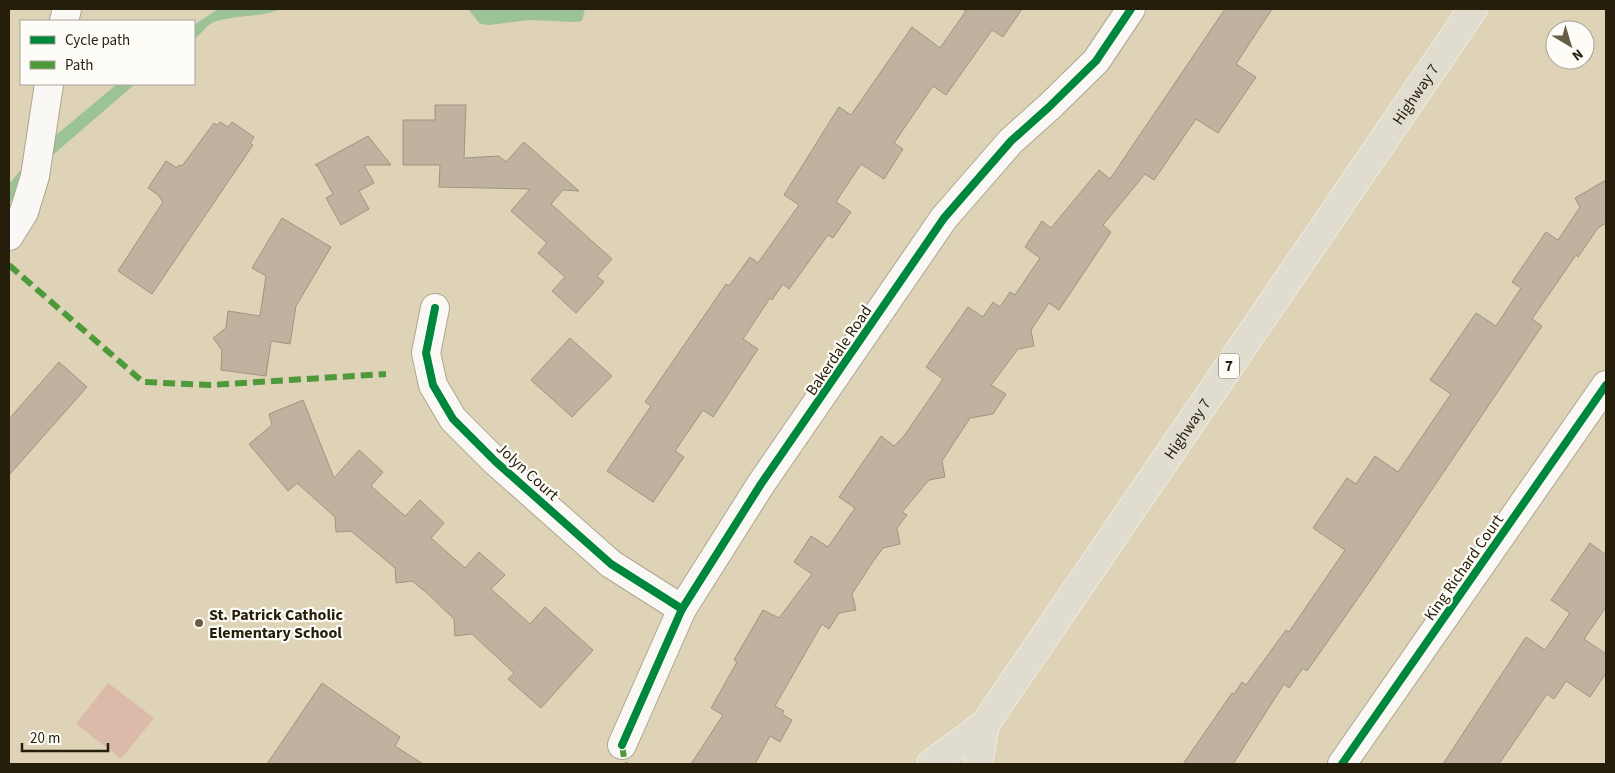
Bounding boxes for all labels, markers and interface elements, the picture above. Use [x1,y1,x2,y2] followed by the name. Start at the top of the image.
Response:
[20,20,195,85] legend
[1545,20,1595,70] north arrow
[65,30,130,51] text: Cycle path
[1568,44,1587,65] text: N
[65,55,93,76] text: Path
[1387,60,1444,129] street label: Highway 7
[800,301,877,400] street label: Bakerdale Road
[1219,354,1239,378] road number: 7
[1159,394,1216,464] street label: Highway 7
[491,438,564,506] street label: Jolyn Court
[1419,509,1509,625] street label: King Richard Court
[209,604,343,644] place label: St. Patrick Catholic Elementary School
[193,617,205,629] marker: St. Patrick Catholic Elementary School
[22,720,109,752] scale bar
[30,728,60,749] text: 20 m

